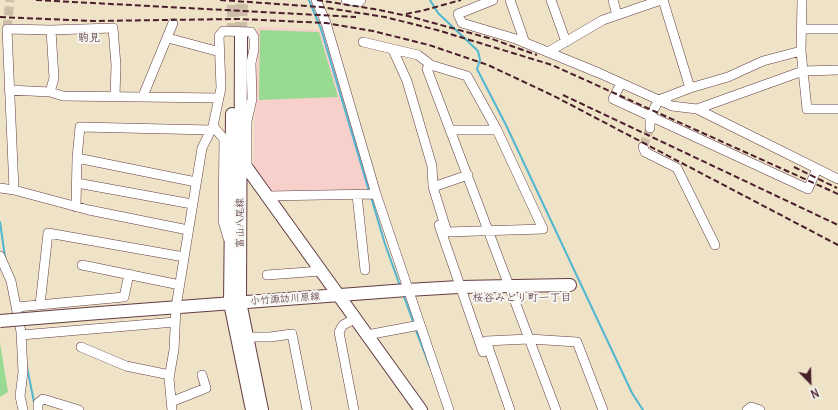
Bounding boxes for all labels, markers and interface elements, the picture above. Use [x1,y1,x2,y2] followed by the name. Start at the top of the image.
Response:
[78,31,100,45] district label: 駒見
[234,198,246,248] street label: 富山八尾線
[250,291,320,307] street label: 小竹諏訪川原線
[473,291,571,305] district label: 桜谷みどり町一丁目
[790,362,830,402] north arrow
[808,385,821,401] text: N

